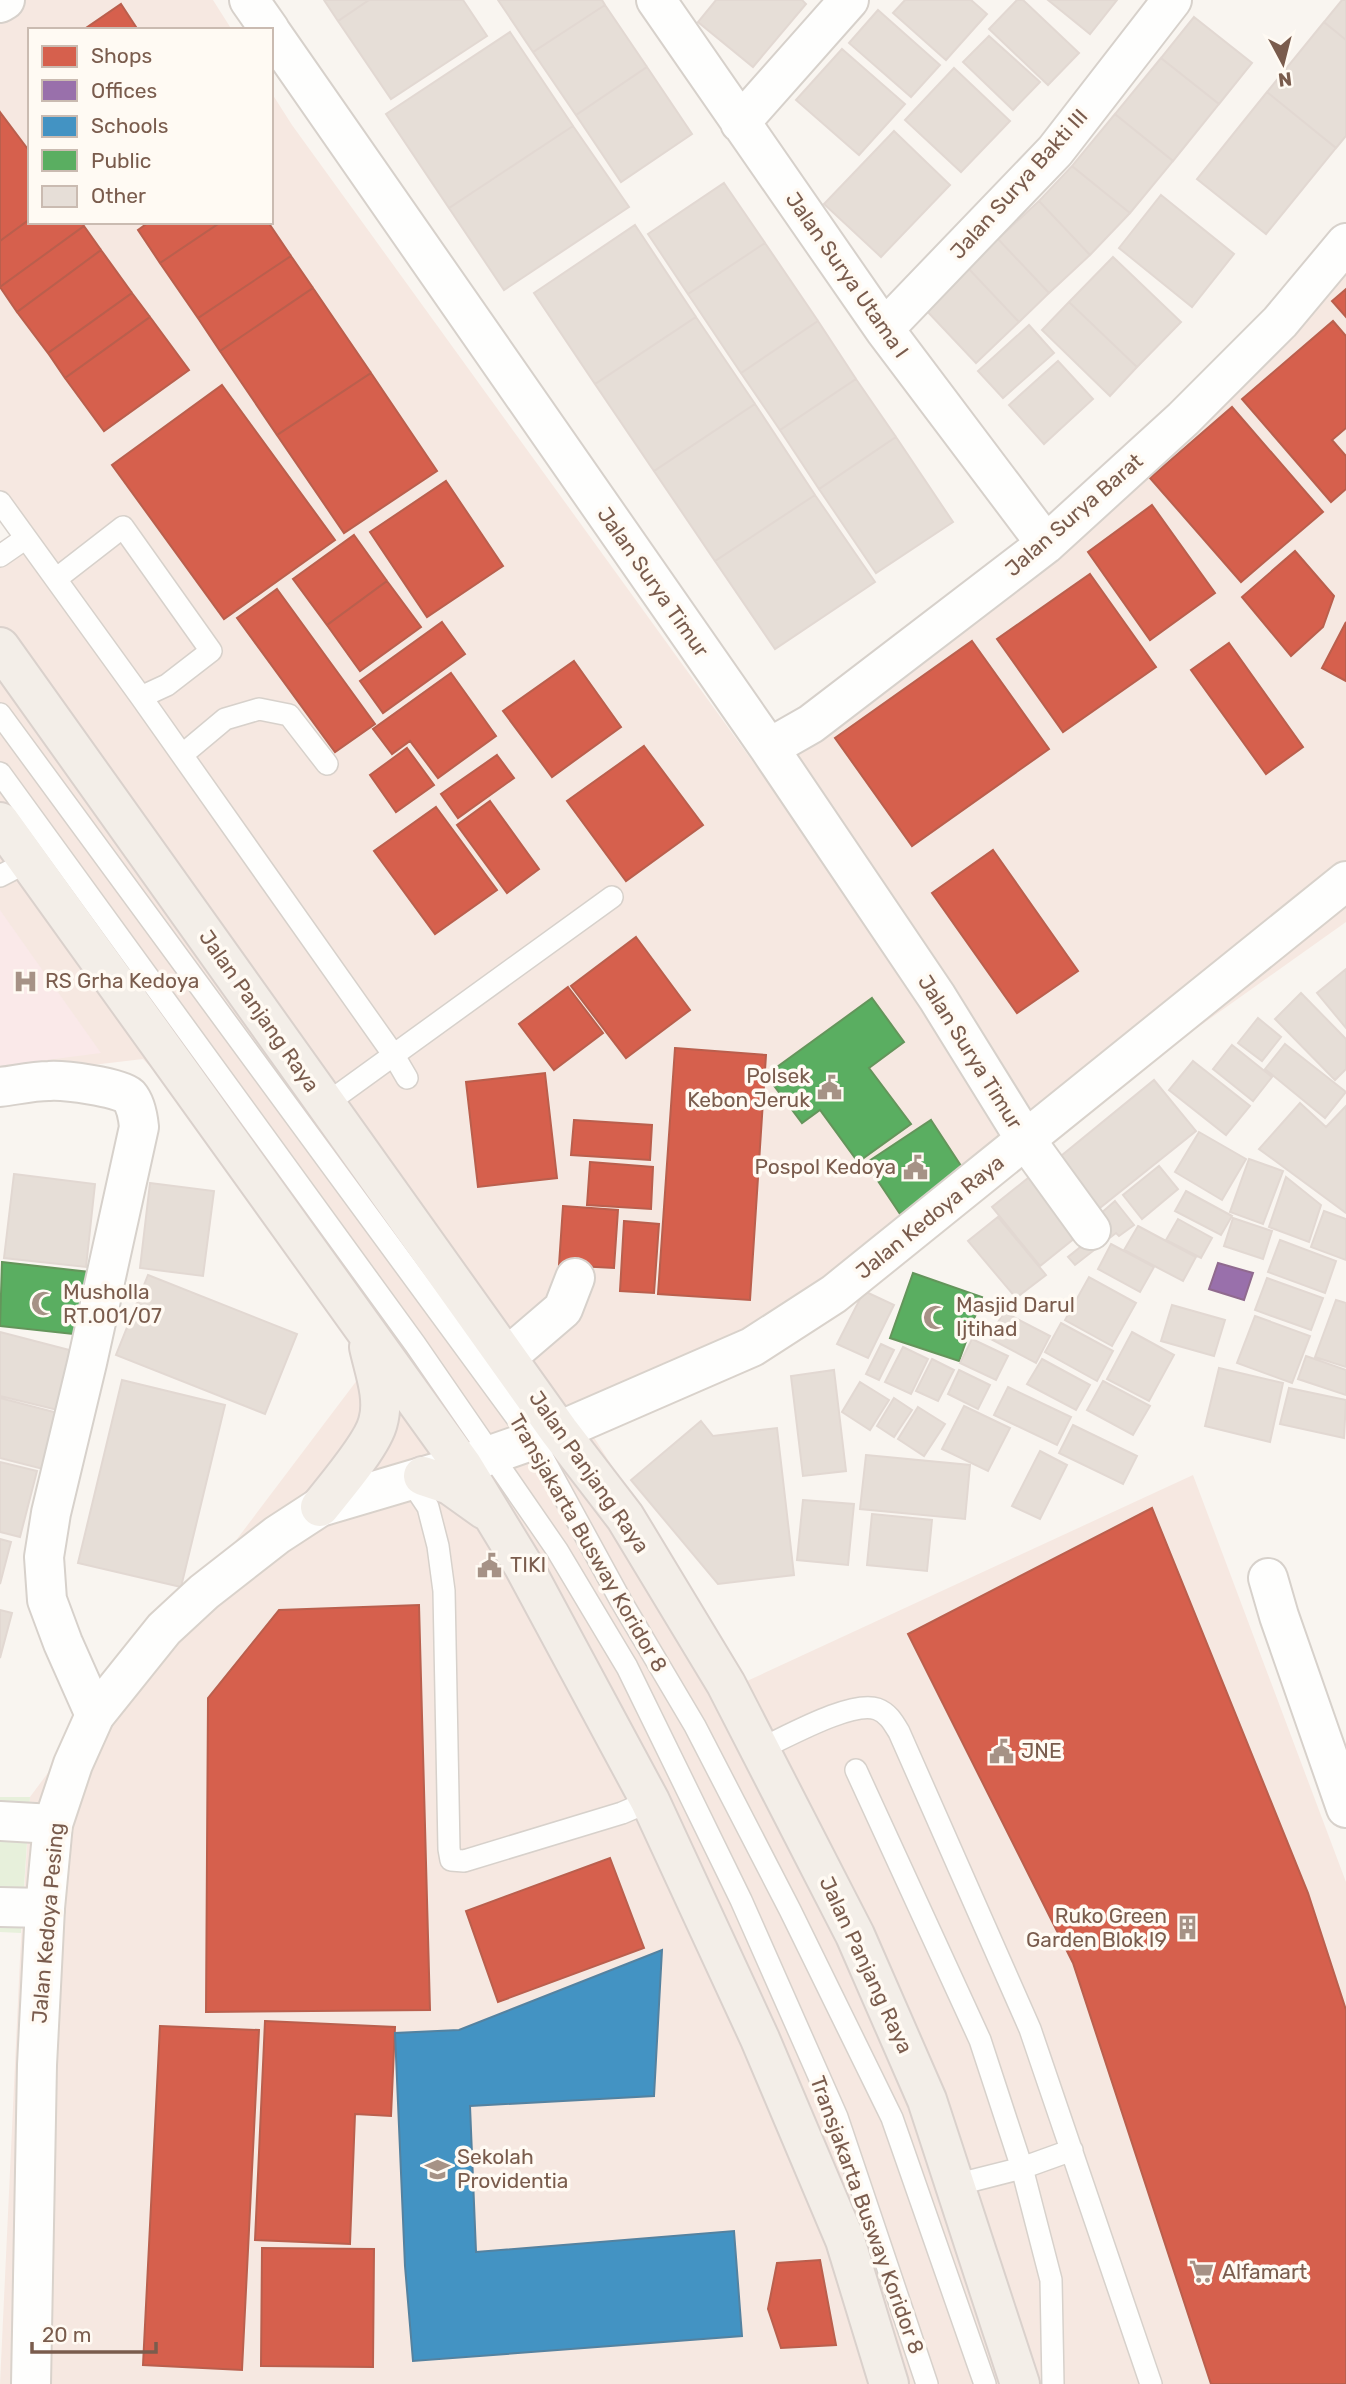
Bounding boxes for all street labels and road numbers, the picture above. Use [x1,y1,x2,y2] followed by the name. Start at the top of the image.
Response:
[945,104,1093,264] street label: Jalan Surya Bakti III
[781,187,914,362] street label: Jalan Surya Utama I
[1000,448,1148,581] street label: Jalan Surya Barat
[592,502,714,661] street label: Jalan Surya Timur
[194,925,325,1097] street label: Jalan Panjang Raya
[913,970,1028,1133] street label: Jalan Surya Timur
[851,1149,1009,1284] street label: Jalan Kedoya Raya
[524,1386,655,1558] street label: Jalan Panjang Raya
[504,1409,673,1676] street label: Transjakarta Busway Koridor 8
[26,1822,69,2024] street label: Jalan Kedoya Pesing
[815,1872,918,2057] street label: Jalan Panjang Raya
[805,2072,930,2357] street label: Transjakarta Busway Koridor 8

